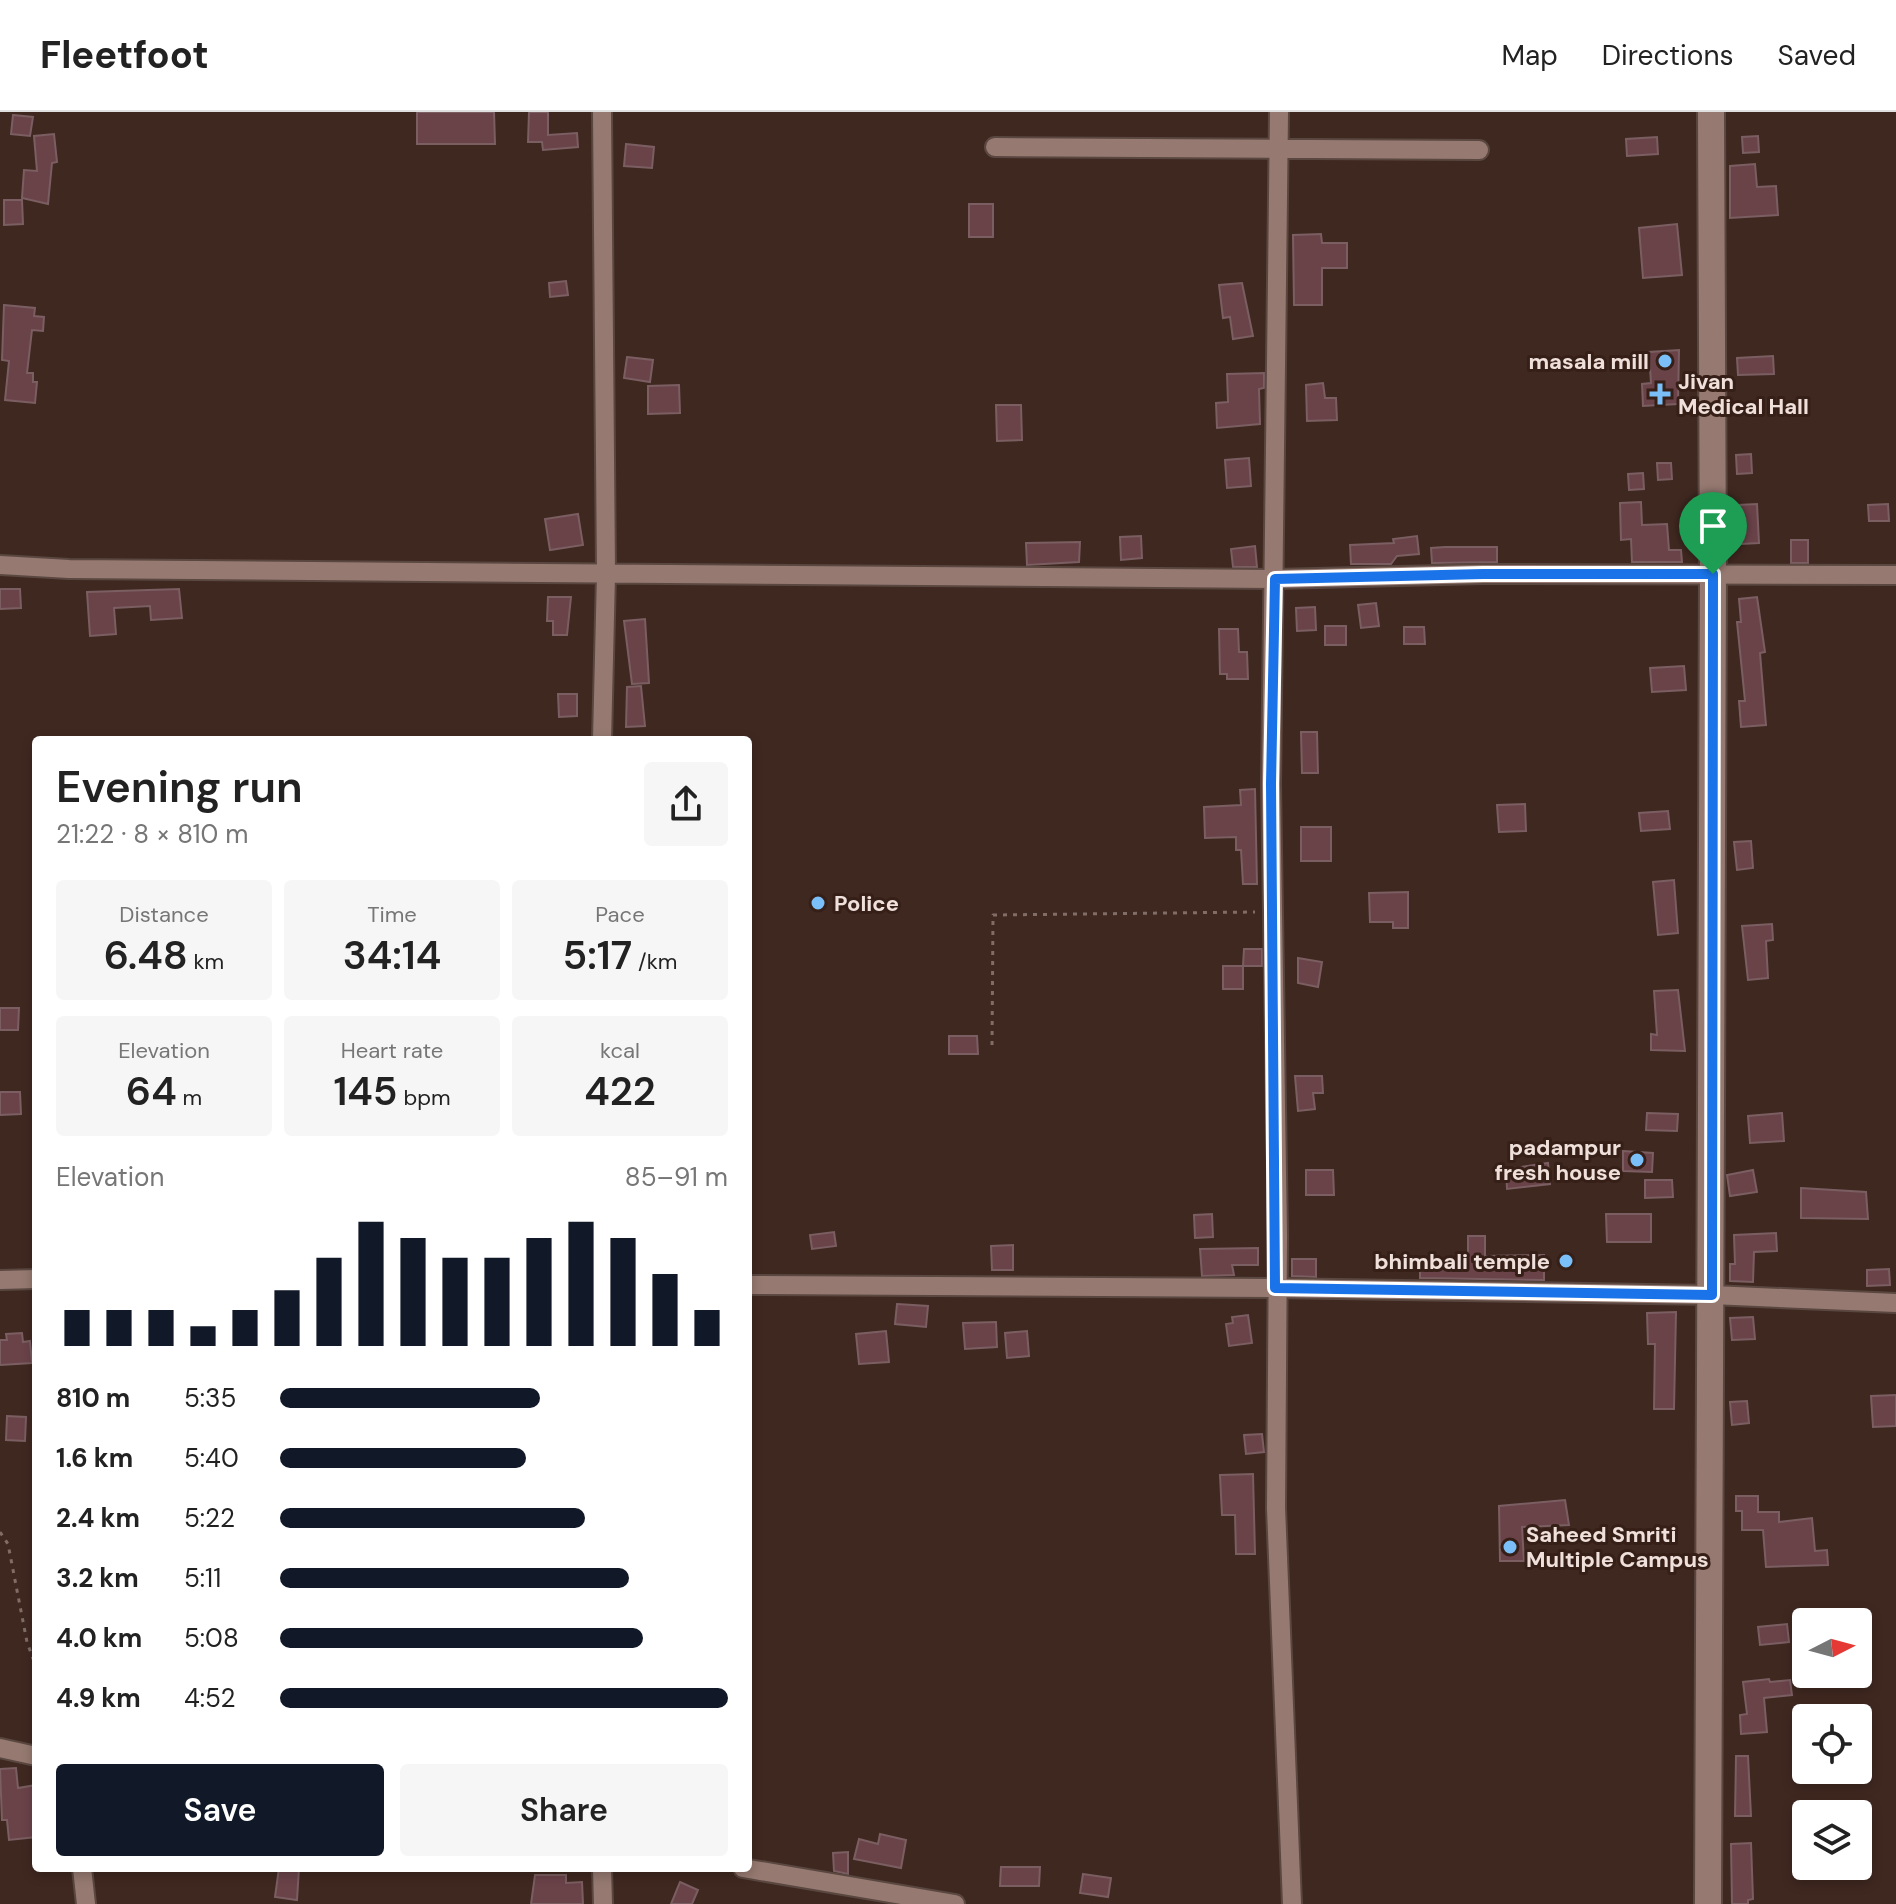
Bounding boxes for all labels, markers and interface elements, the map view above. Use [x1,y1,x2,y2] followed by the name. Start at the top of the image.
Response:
[40,30,209,80] text: Fleetfoot
[1501,37,1558,74] text: Map
[1602,37,1734,74] text: Directions
[1778,37,1856,74] text: Saved
[1528,347,1649,376] place label: masala mill
[1656,352,1674,370] marker: masala mill
[1678,367,1809,421] place label: Jivan Medical Hall
[1649,383,1671,405] marker: Jivan Medical Hall
[1679,492,1747,574] pin
[1691,504,1735,548] icon: arrive
[56,758,303,816] text: Evening run
[644,762,728,846] button: share
[56,817,248,851] text: 21:22 · 8 × 810 m
[834,889,899,918] place label: Police
[809,894,827,912] marker: Police
[119,900,209,929] text: Distance
[367,900,417,929] text: Time
[595,900,645,929] text: Pace
[104,929,188,981] text: 6.48
[343,929,441,981] text: 34:14
[563,929,632,981] text: 5:17
[188,947,224,976] text: km
[632,947,677,976] text: /km
[118,1036,210,1065] text: Elevation
[341,1036,443,1065] text: Heart rate
[600,1036,640,1065] text: kcal
[126,1065,177,1117] text: 64
[333,1065,398,1117] text: 145
[584,1065,656,1117] text: 422
[177,1083,202,1112] text: m
[398,1083,451,1112] text: bpm
[1495,1133,1621,1187] place label: padampur fresh house
[1628,1151,1646,1169] marker: padampur fresh house
[56,1160,164,1194] text: Elevation
[625,1160,728,1194] text: 85–91 m
[1374,1247,1550,1276] place label: bhimbali temple
[1557,1252,1575,1270] marker: bhimbali temple
[56,1381,130,1415] text: 810 m
[184,1381,236,1415] text: 5:35
[56,1441,133,1475] text: 1.6 km
[184,1441,239,1475] text: 5:40
[56,1501,140,1535] text: 2.4 km
[184,1501,235,1535] text: 5:22
[1526,1520,1709,1574] place label: Saheed Smriti Multiple Campus
[1501,1538,1519,1556] marker: Saheed Smriti Multiple Campus
[56,1561,139,1595] text: 3.2 km
[184,1561,221,1595] text: 5:11
[1792,1608,1872,1688] north arrow
[1792,1608,1872,1880] map controls
[56,1621,142,1655] text: 4.0 km
[184,1621,239,1655] text: 5:08
[56,1681,141,1715] text: 4.9 km
[184,1681,235,1715] text: 4:52
[1792,1704,1872,1784] button: locate
[56,1764,384,1856] button: Save
[400,1764,728,1856] button: Share
[1792,1800,1872,1880] button: layers

